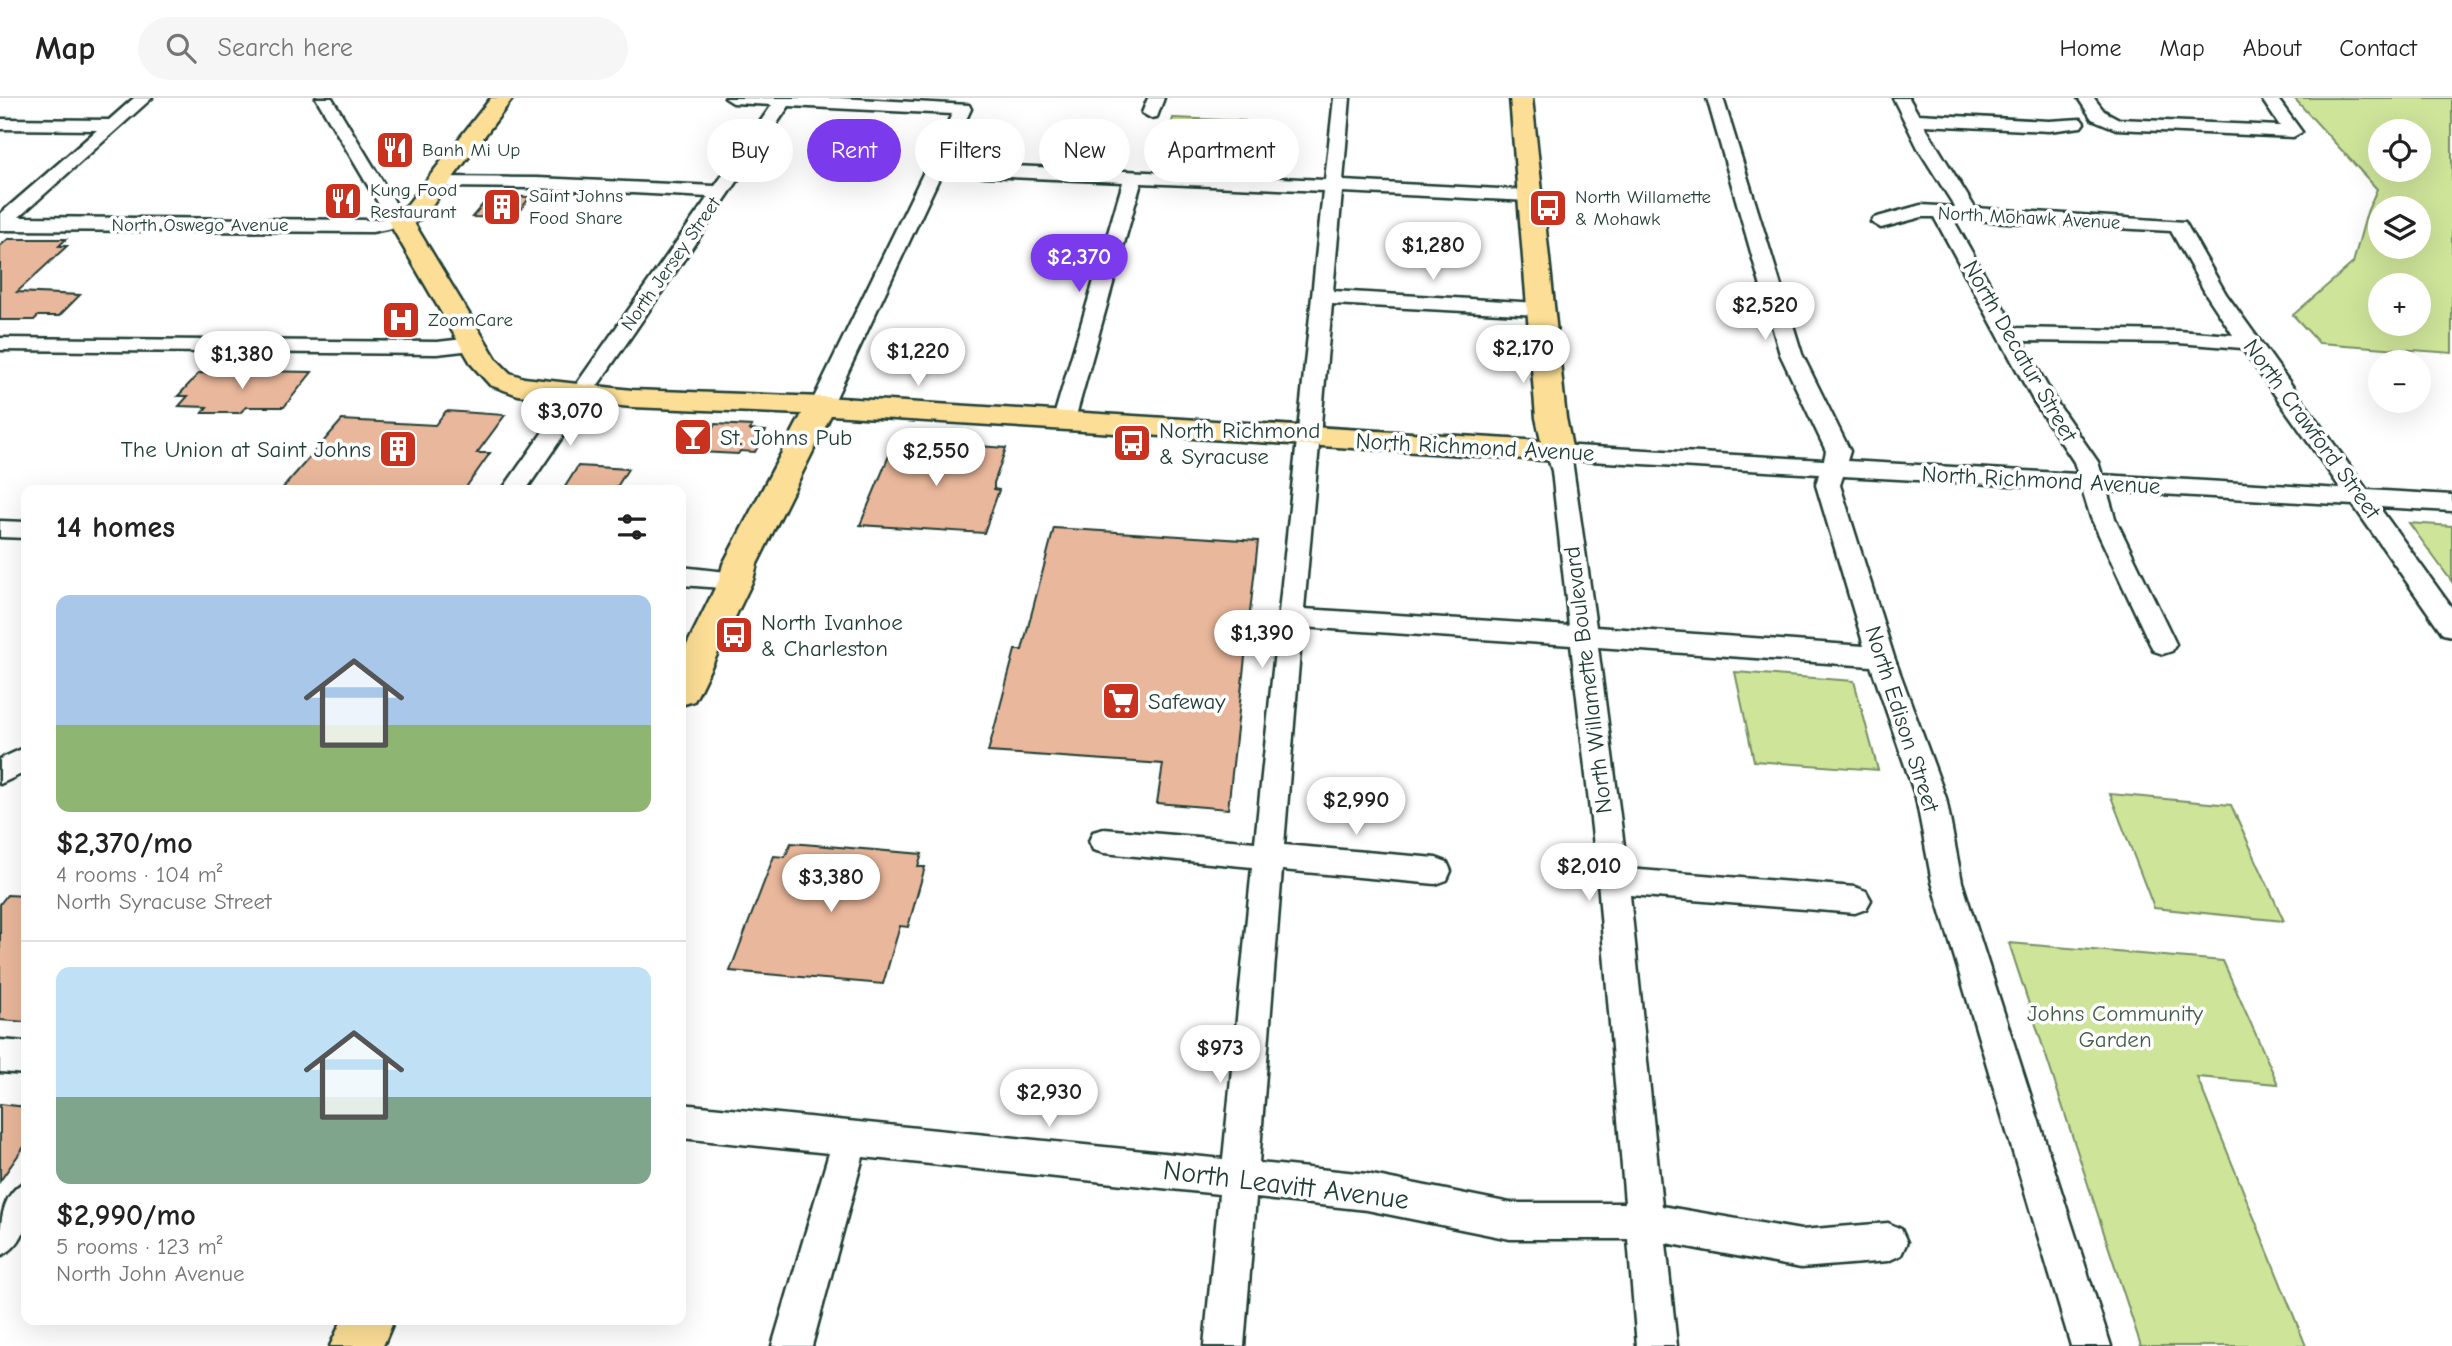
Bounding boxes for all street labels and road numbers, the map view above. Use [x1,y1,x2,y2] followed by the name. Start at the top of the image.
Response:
[617,193,726,335] street label: North Jersey Street
[1937,202,2121,234] street label: North Mohawk Avenue
[111,214,289,236] street label: North Oswego Avenue
[1957,256,2084,448] street label: North Decatur Street
[2238,334,2387,525] street label: North Crawford Street
[1355,427,1595,467] street label: North Richmond Avenue
[1921,460,2161,500] street label: North Richmond Avenue
[1558,545,1618,815] street label: North Willamette Boulevard
[1859,623,1945,817] street label: North Edison Street
[1161,1154,1411,1216] street label: North Leavitt Avenue

